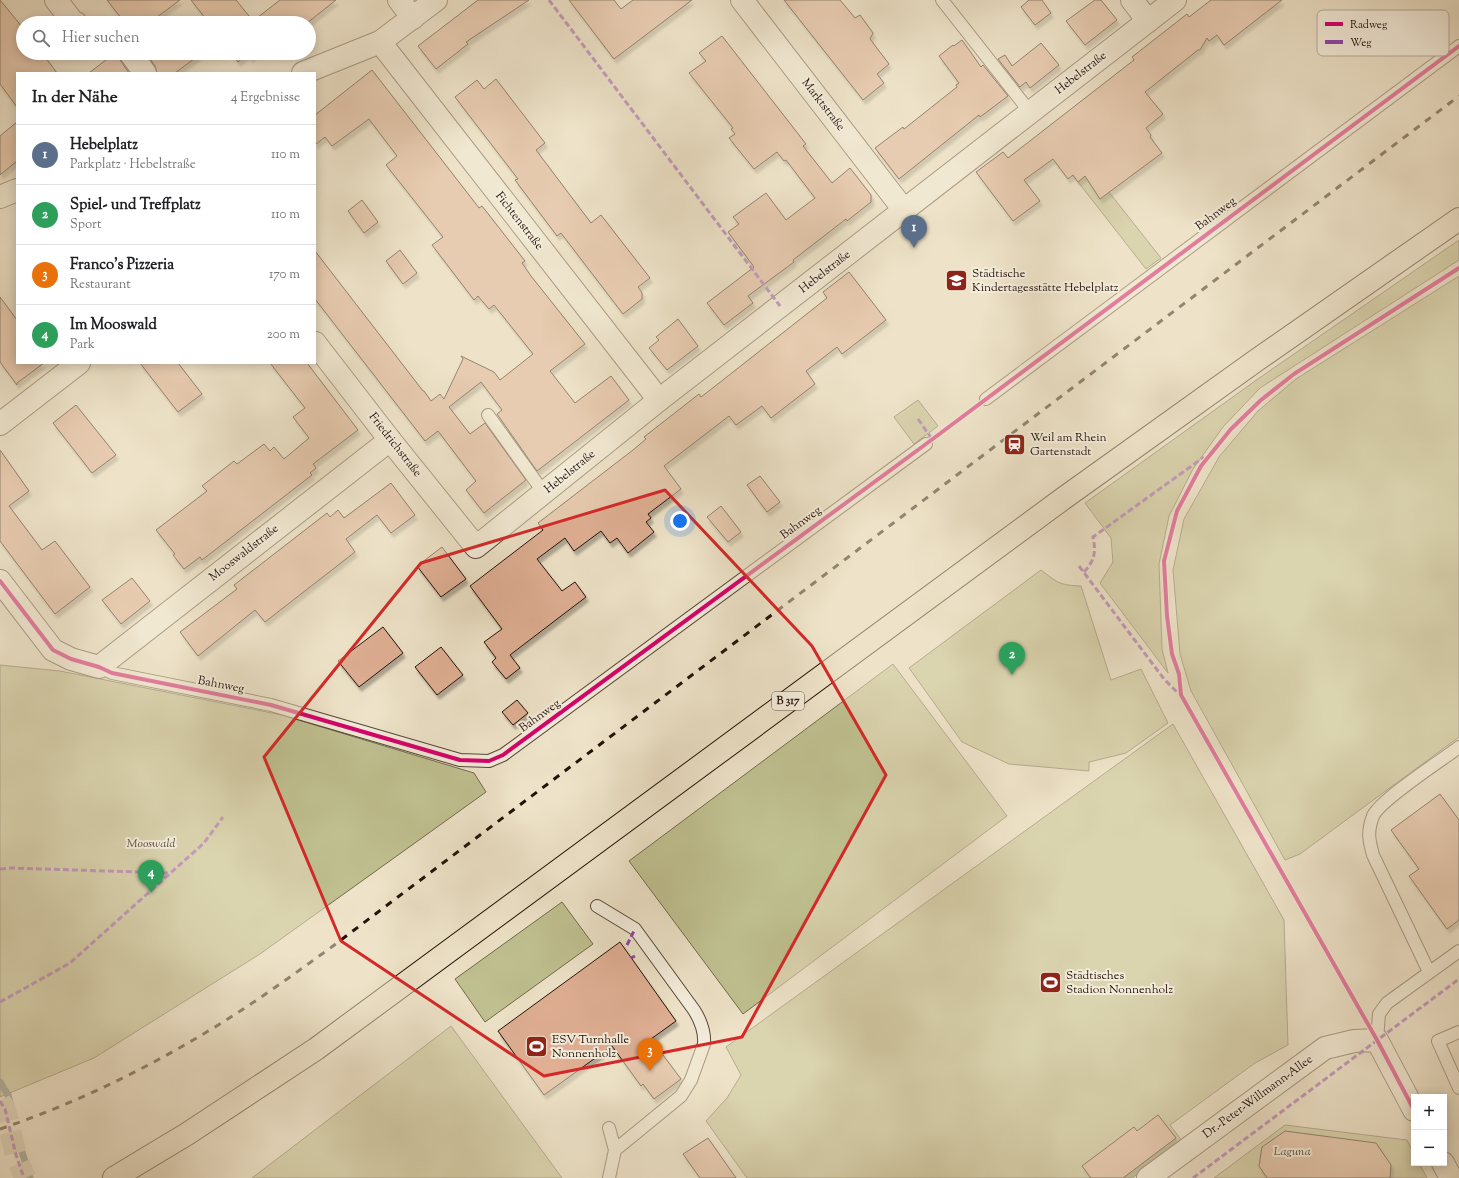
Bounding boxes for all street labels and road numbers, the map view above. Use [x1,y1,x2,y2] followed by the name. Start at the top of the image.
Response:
[1051,47,1111,99] street label: Hebelstraße
[797,75,849,135] street label: Marktstraße
[490,188,548,254] street label: Fichtenstraße
[1192,193,1240,235] street label: Bahnweg
[795,246,855,298] street label: Hebelstraße
[364,409,426,481] street label: Friedrichstraße
[541,446,600,498] street label: Hebelstraße
[777,502,825,544] street label: Bahnweg
[205,520,283,586] street label: Mooswaldstraße
[196,672,246,698] street label: Bahnweg
[772,692,804,710] road number: B 317
[516,695,564,737] street label: Bahnweg
[1199,1051,1317,1143] street label: Dr.-Peter-Willmann-Allee

